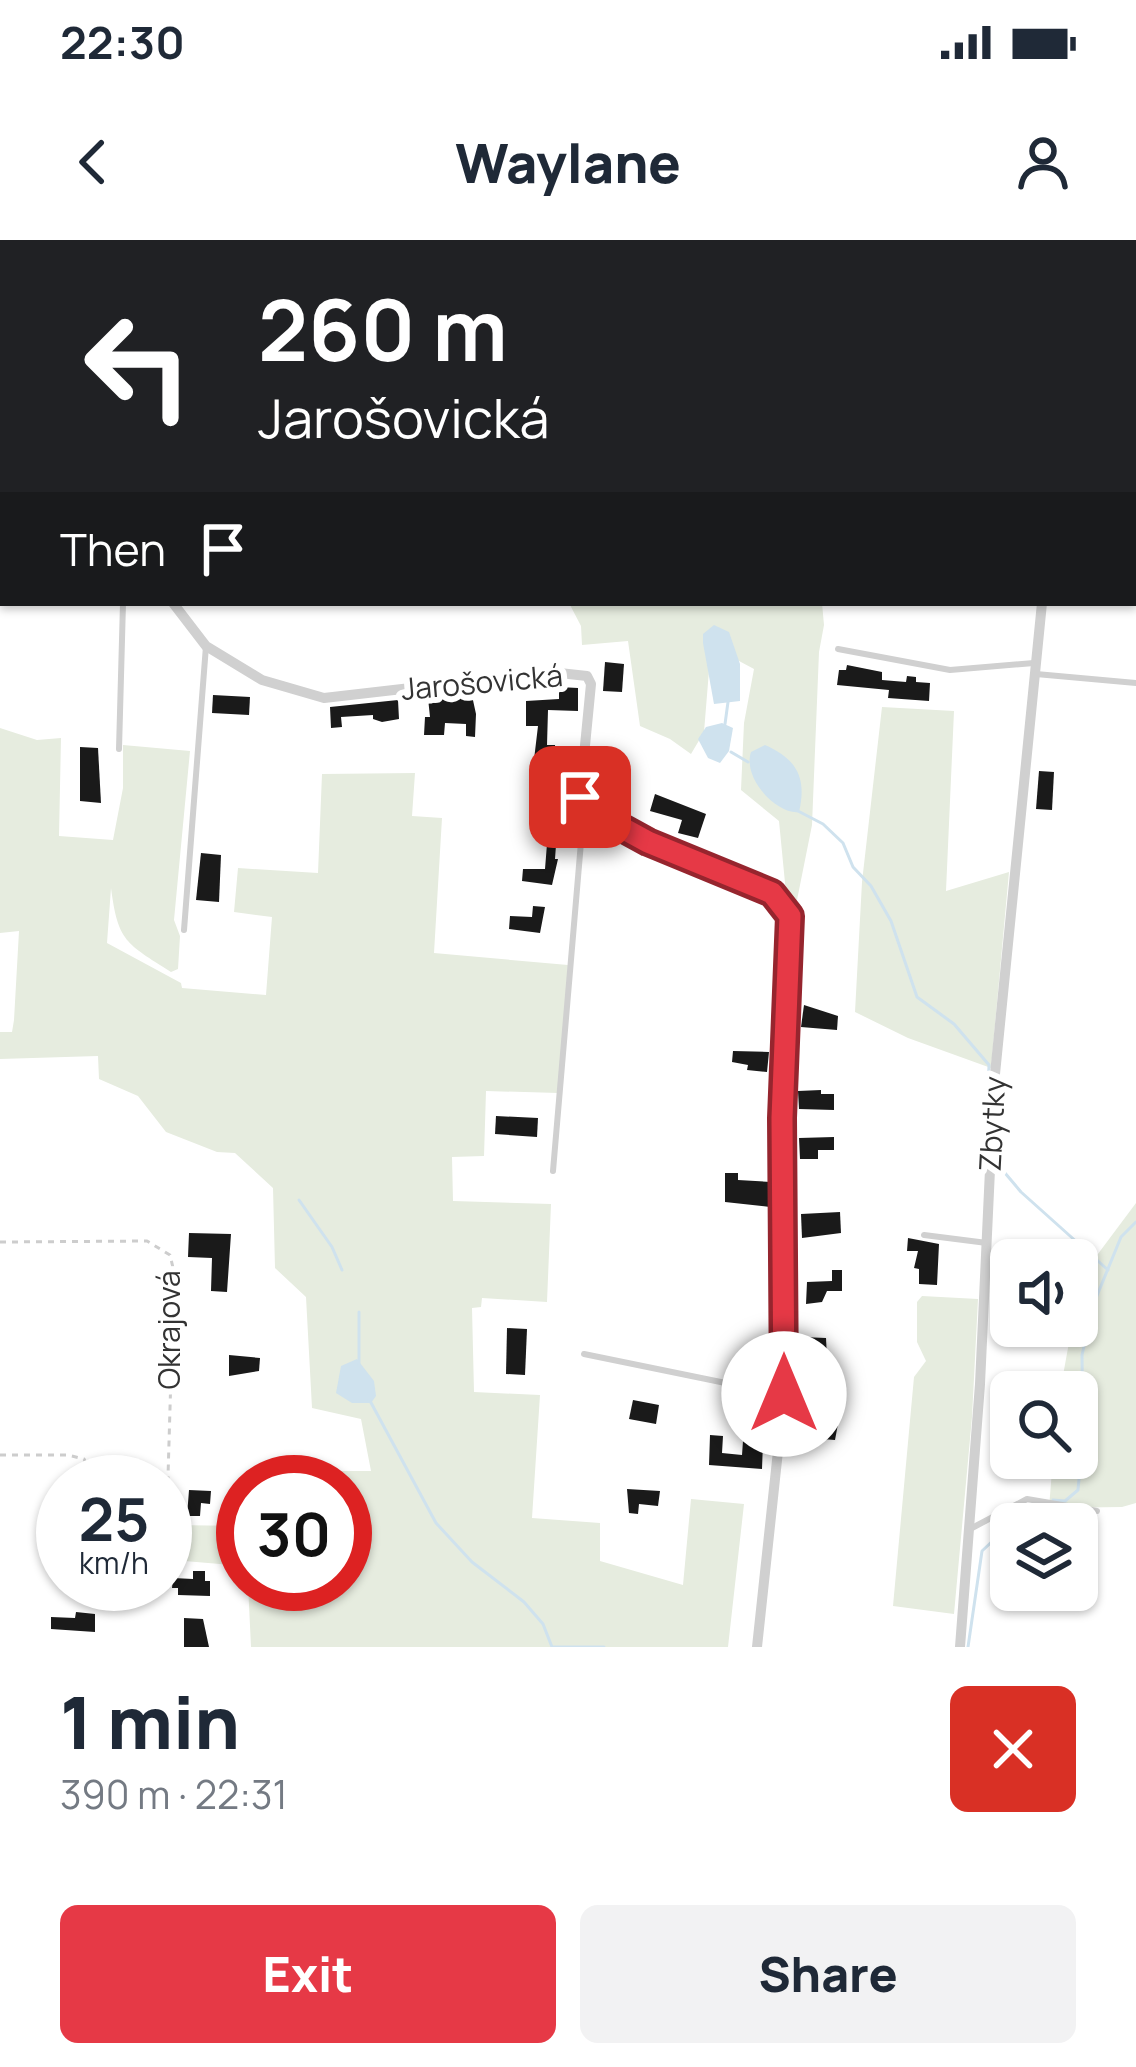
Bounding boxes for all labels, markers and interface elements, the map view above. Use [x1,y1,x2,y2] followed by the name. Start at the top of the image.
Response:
[60,11,185,73] text: 22:30
[455,125,681,199] text: Waylane
[60,129,126,195] icon: back
[1010,129,1076,195] icon: person
[258,271,508,386] text: 260 m
[60,288,216,444] icon: left
[258,380,550,454] text: Jarošovická
[190,516,256,582] icon: arrive
[60,518,166,580] text: Then
[399,654,564,709] street label: Jarošovická
[529,746,631,848] pin
[547,764,613,830] icon: arrive
[969,1075,1014,1172] street label: Zbytky
[990,1239,1098,1611] map controls
[990,1239,1098,1347] button: sound
[148,1270,189,1390] street label: Okrajová
[721,1331,847,1457] position arrow
[990,1371,1098,1479] button: search
[216,1455,372,1611] speed limit sign: 30
[79,1477,149,1559] text: 25
[990,1503,1098,1611] button: layers
[79,1542,149,1583] text: km/h
[60,1672,240,1771] text: 1 min
[950,1686,1076,1812] button: close
[60,1767,288,1821] text: 390 m · 22:31
[60,1905,556,2043] button: Exit
[580,1905,1076,2043] button: Share

